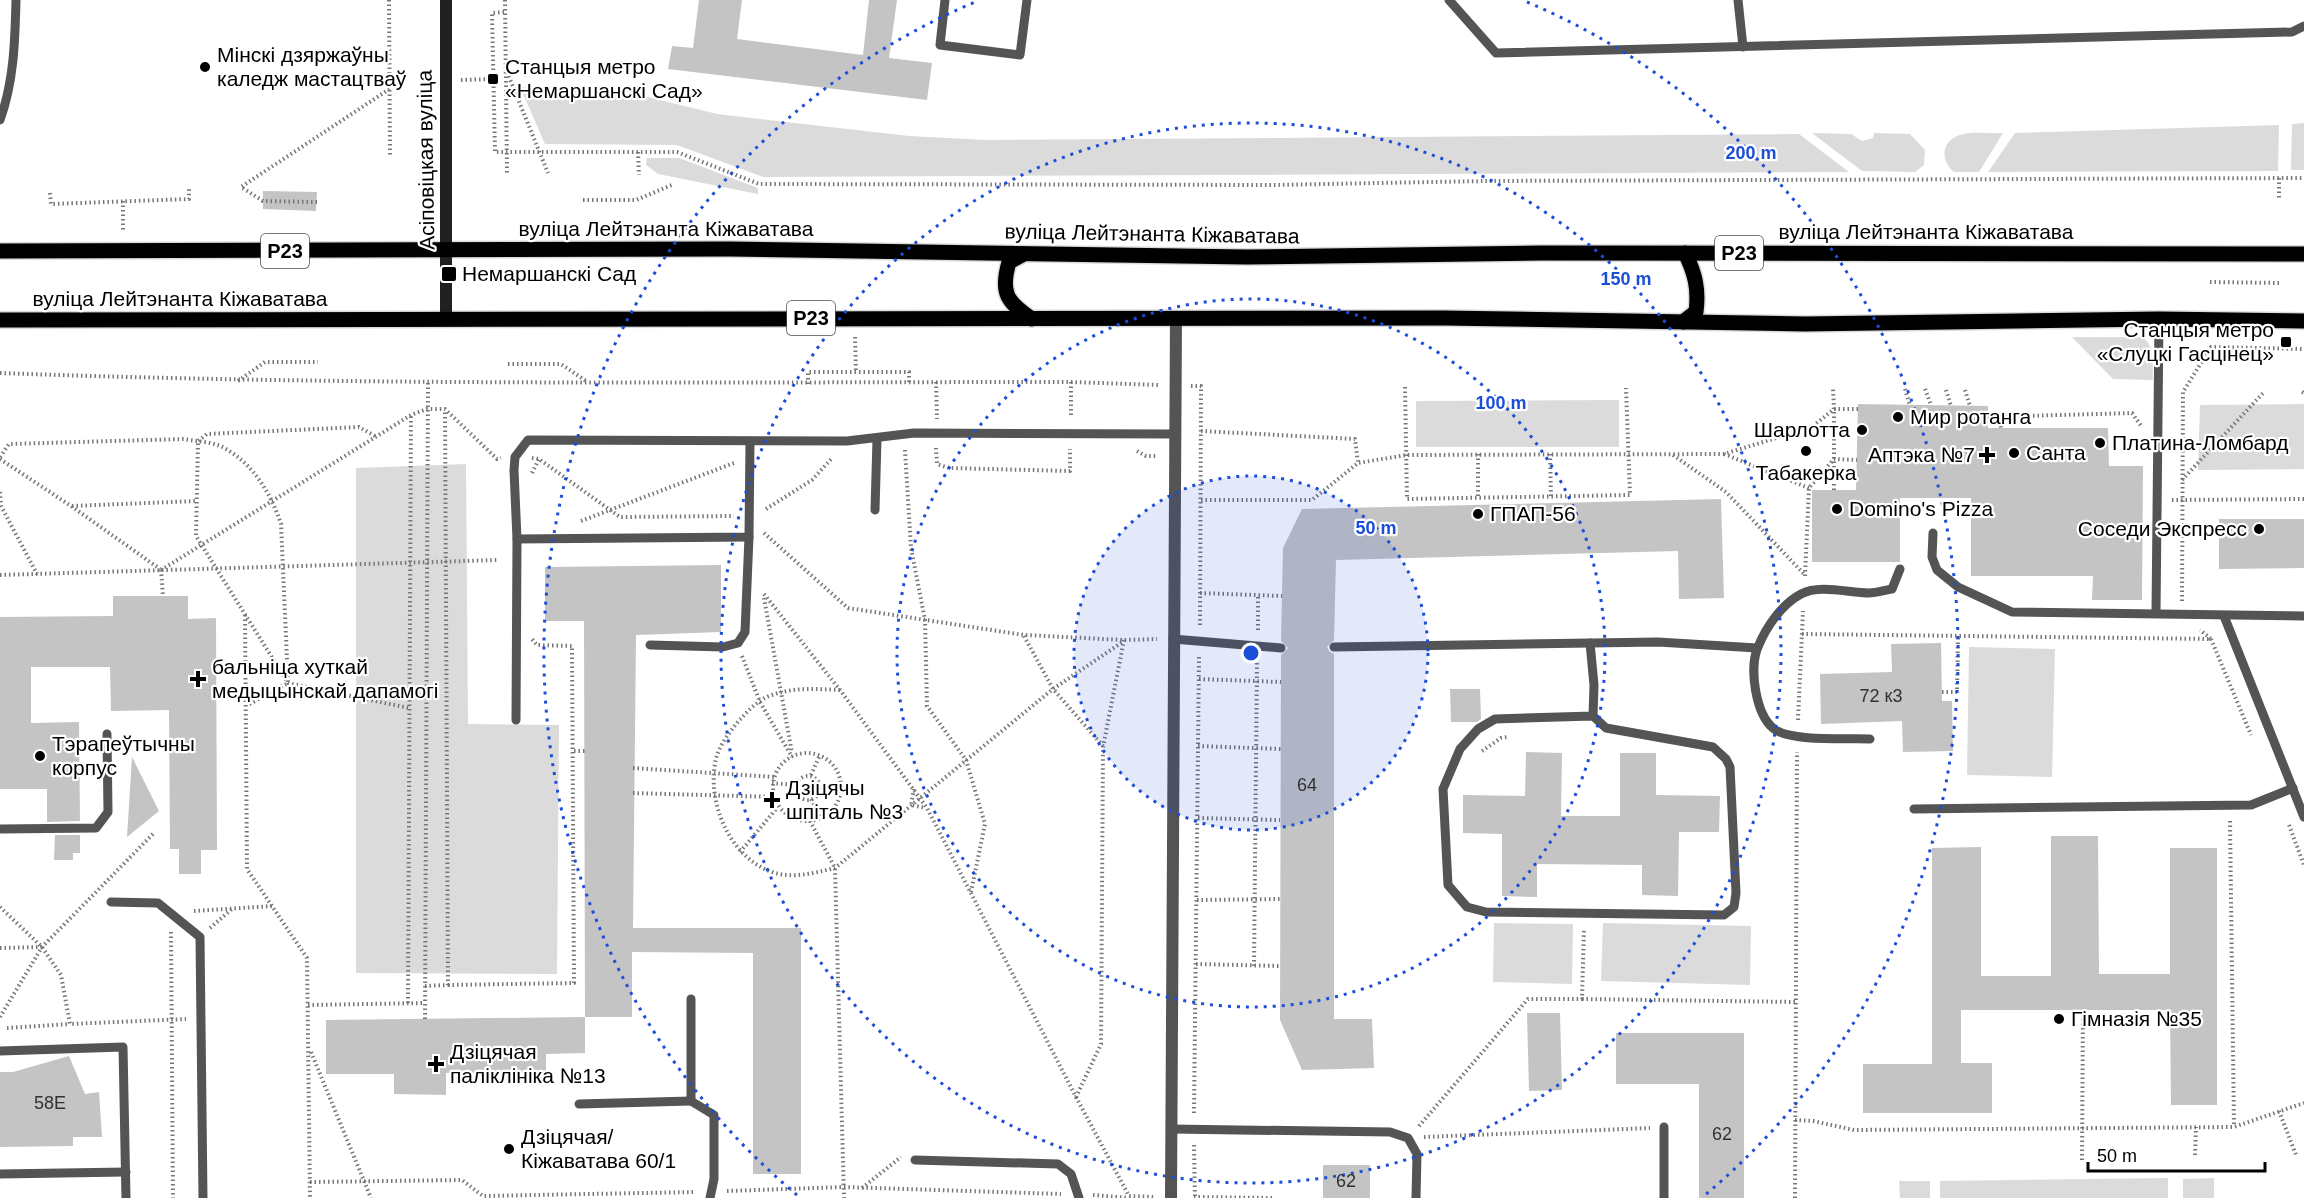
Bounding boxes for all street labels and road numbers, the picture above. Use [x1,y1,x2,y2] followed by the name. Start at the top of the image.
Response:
[412,70,439,250] street label: Асіповіцкая вуліца
[519,217,814,240] street label: вуліца Лейтэнанта Кіжаватава
[1004,219,1300,248] street label: вуліца Лейтэнанта Кіжаватава
[1779,220,2074,243] street label: вуліца Лейтэнанта Кіжаватава
[261,234,309,268] road number: Р23
[1715,236,1763,270] road number: Р23
[33,287,328,310] street label: вуліца Лейтэнанта Кіжаватава
[787,301,835,335] road number: Р23

